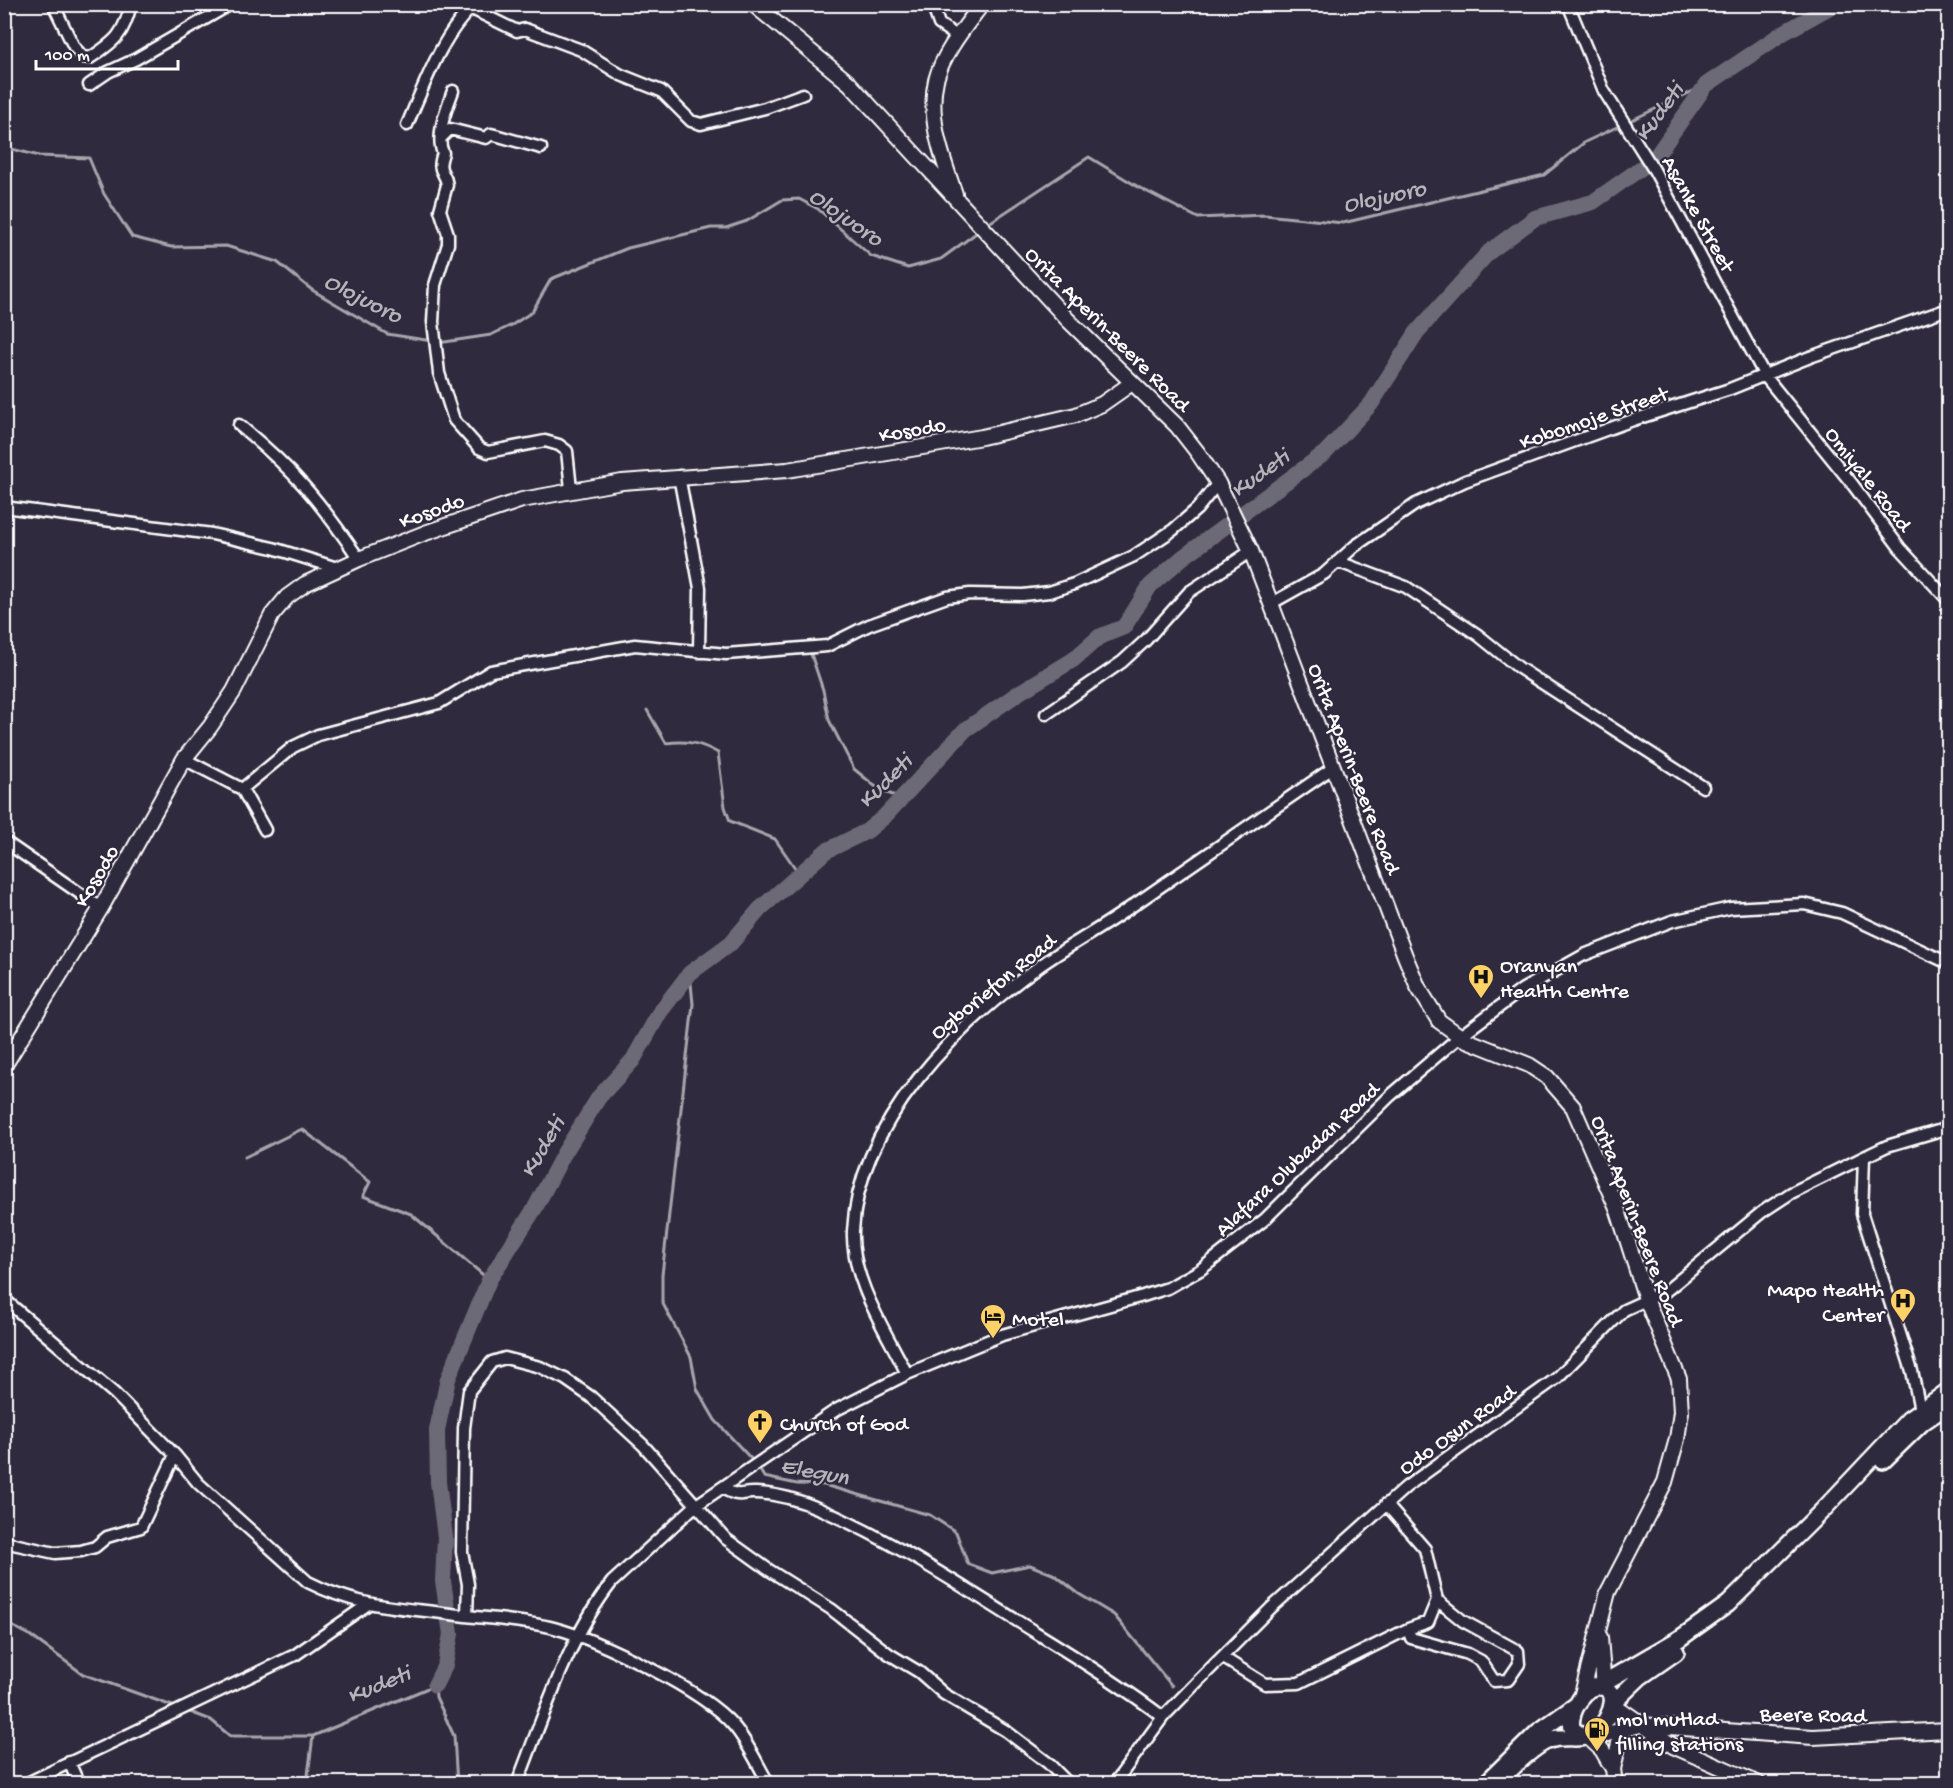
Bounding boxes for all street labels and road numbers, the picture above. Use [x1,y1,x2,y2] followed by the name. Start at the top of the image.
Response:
[1654,152,1740,279] street label: Asanke Street
[1018,243,1196,421] street label: Orita Aperin-Beere Road
[1517,382,1674,457] street label: Kobomoje Street
[877,413,948,451] street label: Kosodo
[1818,423,1917,540] street label: Omiyale Road
[396,489,468,536] street label: Kosodo
[1300,660,1405,880] street label: Orita Aperin-Beere Road
[70,841,127,913] street label: Kosodo
[926,928,1064,1047] street label: Ogboriefon Road
[1211,1077,1388,1244] street label: Alafara Olubadan Road
[1583,1112,1688,1332] street label: Orita Aperin-Beere Road
[1395,1379,1524,1482] street label: Odo Osun Road
[1759,1703,1868,1731] street label: Beere Road

